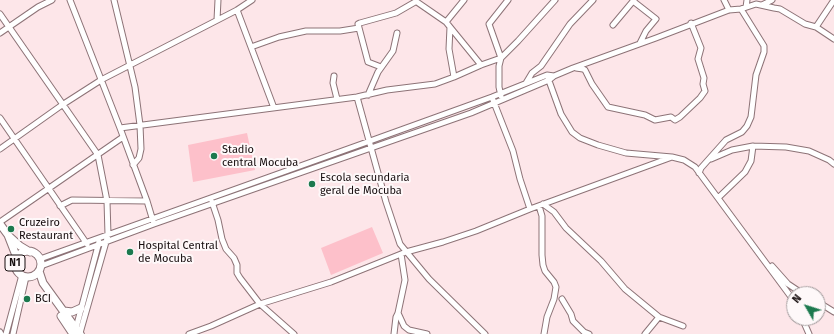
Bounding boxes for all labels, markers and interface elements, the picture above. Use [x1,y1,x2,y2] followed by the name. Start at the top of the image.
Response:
[222,143,298,169] place label: Stadio central Mocuba
[209,151,219,161] marker: Stadio central Mocuba
[320,171,410,197] place label: Escola secundaria geral de Mocuba
[307,179,317,189] marker: Escola secundaria geral de Mocuba
[19,216,73,242] place label: Cruzeiro Restaurant
[6,224,16,234] marker: Cruzeiro Restaurant
[138,239,218,265] place label: Hospital Central de Mocuba
[125,247,135,257] marker: Hospital Central de Mocuba
[5,255,25,271] road number: N1
[786,286,826,326] north arrow
[35,292,51,306] place label: BCI
[790,292,804,306] text: N
[22,294,32,304] marker: BCI

